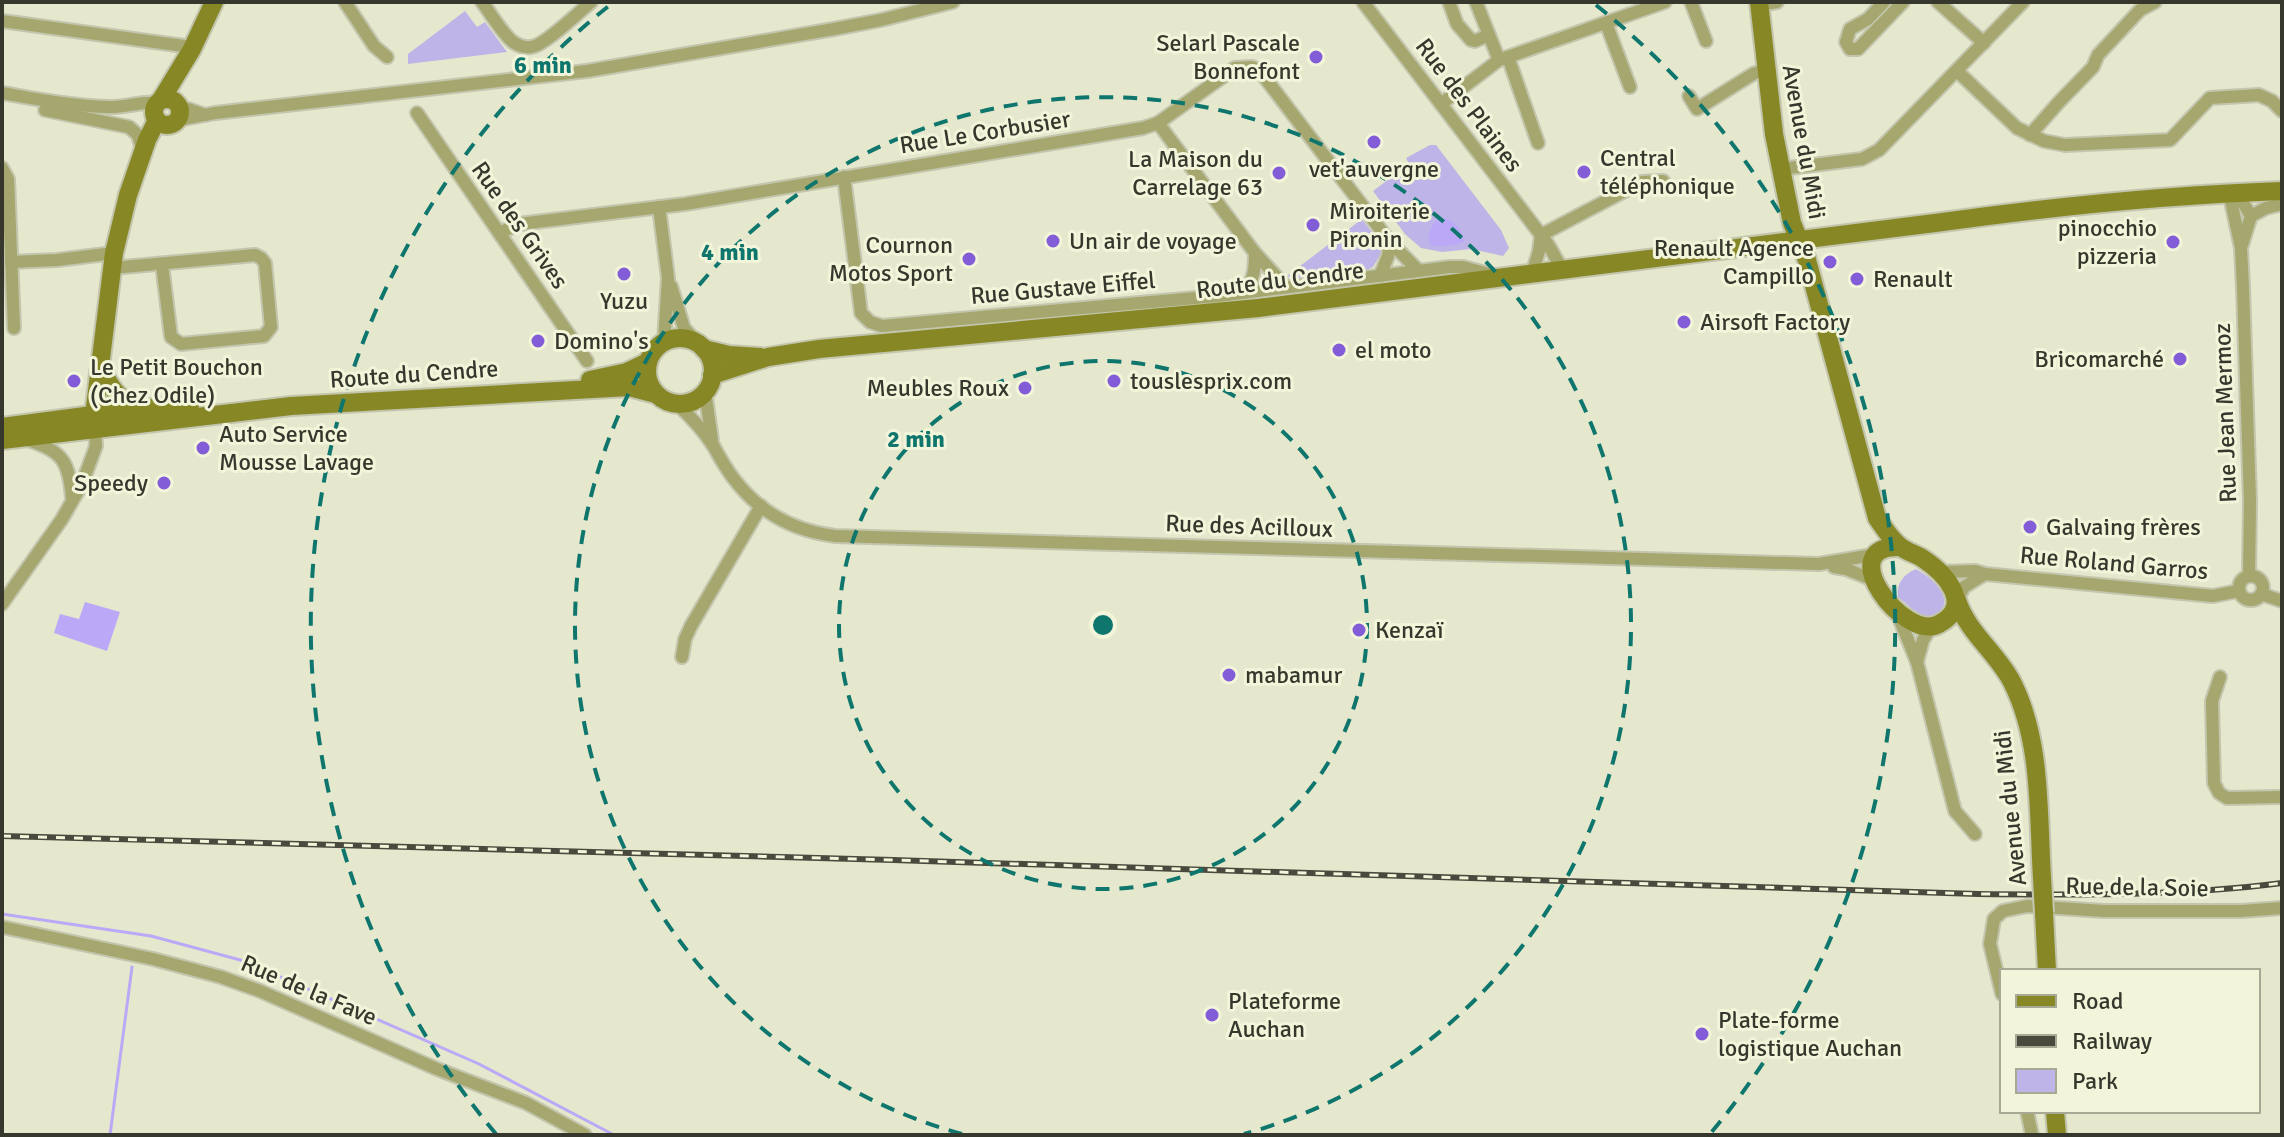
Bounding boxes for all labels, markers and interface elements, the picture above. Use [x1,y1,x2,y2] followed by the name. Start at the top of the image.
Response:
[1156,28,1300,86] place label: Selarl Pascale Bonnefont
[1409,32,1529,178] street label: Rue des Plaines
[1307,48,1325,66] marker: Selarl Pascale Bonnefont
[514,50,572,80] text: 6 min
[1776,62,1832,222] street label: Avenue du Midi
[897,104,1073,160] street label: Rue Le Corbusier
[1365,133,1383,151] marker: vet'auvergne
[1600,143,1735,201] place label: Central téléphonique
[1128,144,1263,202] place label: La Maison du Carrelage 63
[1309,154,1439,184] place label: vet'auvergne
[465,155,575,295] street label: Rue des Grives
[1575,163,1593,181] marker: Central téléphonique
[1270,164,1288,182] marker: La Maison du Carrelage 63
[1329,196,1430,254] place label: Miroiterie Pironin
[2058,213,2157,271] place label: pinocchio pizzeria
[1304,216,1322,234] marker: Miroiterie Pironin
[1069,226,1237,256] place label: Un air de voyage
[829,230,953,288] place label: Cournon Motos Sport
[1044,232,1062,250] marker: Un air de voyage
[1654,233,1814,291] place label: Renault Agence Campillo
[2164,233,2182,251] marker: pinocchio pizzeria
[701,237,759,267] text: 4 min
[960,250,978,268] marker: Cournon Motos Sport
[1821,253,1839,271] marker: Renault Agence Campillo
[1194,255,1366,305] street label: Route du Cendre
[1873,264,1953,294] place label: Renault
[615,265,633,283] marker: Yuzu
[969,265,1157,311] street label: Rue Gustave Eiffel
[1848,270,1866,288] marker: Renault
[600,286,648,316] place label: Yuzu
[1700,307,1850,337] place label: Airsoft Factory
[1675,313,1693,331] marker: Airsoft Factory
[2207,323,2243,503] street label: Rue Jean Mermoz
[554,326,649,356] place label: Domino's
[529,332,547,350] marker: Domino's
[1355,335,1431,365] place label: el moto
[1330,341,1348,359] marker: el moto
[2034,344,2164,374] place label: Bricomarché
[2171,350,2189,368] marker: Bricomarché
[90,352,263,410] place label: Le Petit Bouchon (Chez Odile)
[329,353,499,395] street label: Route du Cendre
[1130,366,1292,396] place label: touslesprix.com
[65,372,83,390] marker: Le Petit Bouchon (Chez Odile)
[1105,372,1123,390] marker: touslesprix.com
[866,373,1009,403] place label: Meubles Roux
[1016,379,1034,397] marker: Meubles Roux
[219,419,374,477] place label: Auto Service Mousse Lavage
[887,424,945,454] text: 2 min
[194,439,212,457] marker: Auto Service Mousse Lavage
[74,468,148,498] place label: Speedy
[155,474,173,492] marker: Speedy
[1165,508,1333,544] street label: Rue des Acilloux
[2046,512,2201,542] place label: Galvaing frères
[2021,518,2039,536] marker: Galvaing frères
[2019,540,2209,586] street label: Rue Roland Garros
[1089,611,1117,639] centre of rings
[1375,615,1444,645] place label: Kenzaï
[1350,621,1368,639] marker: Kenzaï
[1245,660,1342,690] place label: mabamur
[1220,666,1238,684] marker: mabamur
[1987,729,2033,887] street label: Avenue du Midi
[2065,871,2209,903] street label: Rue de la Soie
[236,948,382,1032] street label: Rue de la Fave
[2000,969,2260,1113] legend
[1228,986,1341,1044] place label: Plateforme Auchan
[2072,986,2123,1016] text: Road
[1718,1005,1902,1063] place label: Plate-forme logistique Auchan
[1203,1006,1221,1024] marker: Plateforme Auchan
[1693,1025,1711,1043] marker: Plate-forme logistique Auchan
[2072,1026,2152,1056] text: Railway
[2072,1066,2118,1096] text: Park

